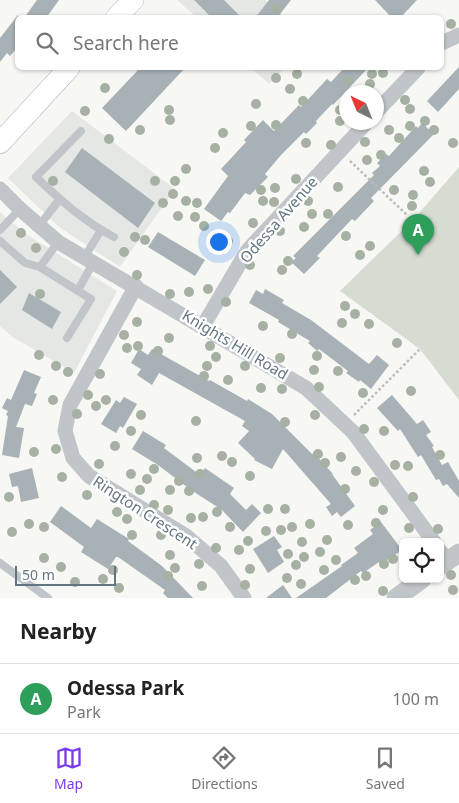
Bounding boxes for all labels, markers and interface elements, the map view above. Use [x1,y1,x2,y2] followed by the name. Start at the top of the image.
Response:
[15,15,444,70] search box
[33,29,61,57] icon: search
[73,30,179,56] text: Search here
[339,85,384,130] north arrow
[235,172,321,267] street label: Odessa Avenue
[402,214,434,255] pin: A
[206,229,232,255] your location
[179,305,292,384] street label: Knights Hill Road
[89,471,202,554] street label: Rington Crescent
[399,538,444,583] map controls
[399,538,444,583] button: locate
[15,563,116,586] scale bar
[22,565,55,584] text: 50 m
[20,617,96,645] text: Nearby
[67,675,184,701] text: Odessa Park
[30,688,42,710] text: A
[392,688,439,710] text: 100 m
[67,701,101,723] text: Park
[54,744,83,793] tab: Map
[191,744,258,793] tab: Directions
[366,744,405,793] tab: Saved

